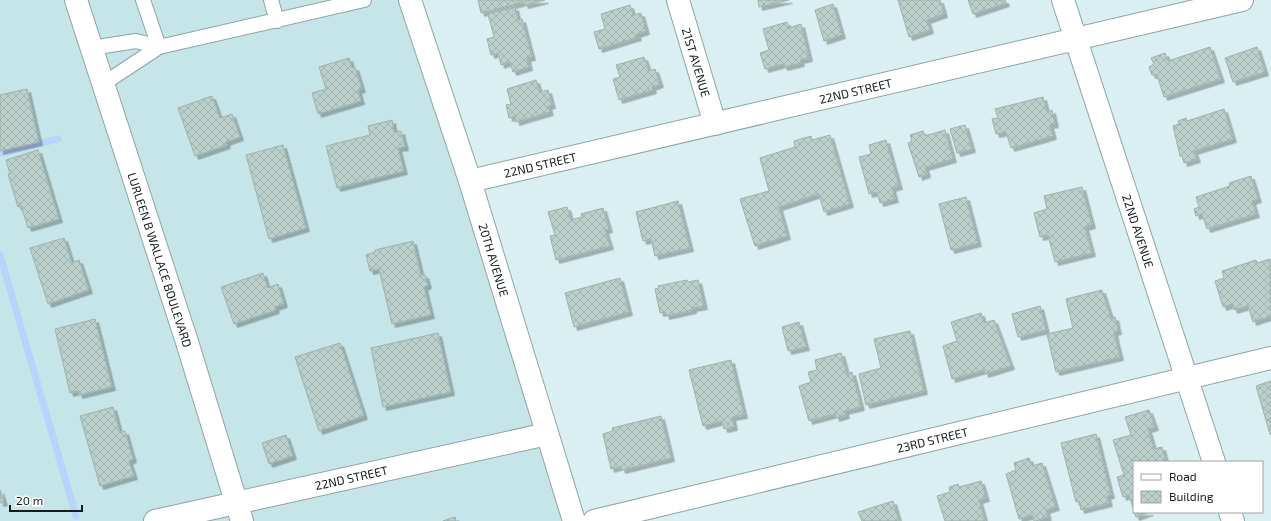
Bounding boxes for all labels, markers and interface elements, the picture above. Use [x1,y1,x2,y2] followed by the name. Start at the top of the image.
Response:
[680,26,714,99] street label: 21ST AVENUE
[818,75,893,106] street label: 22ND STREET
[502,149,578,180] street label: 22ND STREET
[125,171,195,349] street label: LURLEEN B WALLACE BOULEVARD
[1120,192,1157,270] street label: 22ND AVENUE
[476,221,512,298] street label: 20TH AVENUE
[895,424,970,455] street label: 23RD STREET
[1133,461,1263,513] legend
[313,463,389,492] street label: 22ND STREET
[1169,469,1197,483] text: Road
[10,487,82,513] scale bar
[1169,489,1214,503] text: Building
[16,493,43,507] text: 20 m

